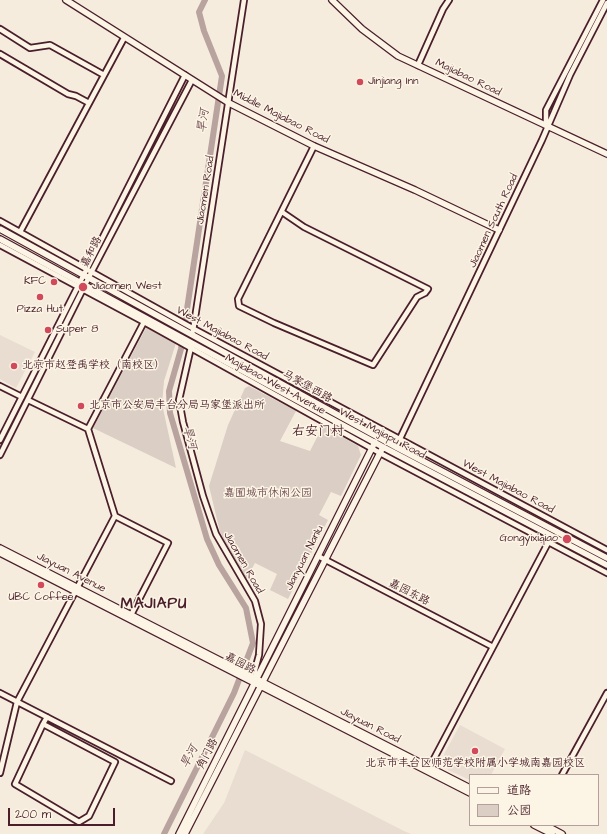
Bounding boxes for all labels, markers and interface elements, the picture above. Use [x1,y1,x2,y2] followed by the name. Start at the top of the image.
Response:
[433,56,503,100] street label: Majiabao Road
[368,75,418,89] place label: Jinjiang Inn
[355,77,365,87] marker: Jinjiang Inn
[231,87,331,147] street label: Middle Majiabao Road
[195,108,213,134] water label: 旱河
[194,155,218,225] street label: Jiaomen Road
[466,172,522,270] street label: Jiaomen South Road
[79,234,105,270] street label: 嘉和路
[24,275,46,289] place label: KFC
[49,277,59,287] marker: KFC
[92,280,162,294] place label: Jiaomen West
[77,281,89,293] marker: Jiaomen West
[35,292,45,302] marker: Pizza Hut
[17,303,63,317] place label: Pizza Hut
[174,304,270,364] street label: West Majiabao Road
[56,323,98,337] place label: Super 8
[43,325,53,335] marker: Super 8
[223,352,327,418] street label: Majiabao West Avenue
[22,359,165,373] place label: 北京市赵登禹学校（南校区）
[9,361,19,371] marker: 北京市赵登禹学校（南校区）
[280,368,334,406] street label: 马家堡西路
[89,399,265,413] place label: 北京市公安局丰台分局马家堡派出所
[76,401,86,411] marker: 北京市公安局丰台分局马家堡派出所
[337,406,427,462] street label: West Majiapu Road
[179,424,199,452] water label: 旱河
[292,424,344,440] district label: 右安门村
[460,457,556,517] street label: West Majiabao Road
[224,487,312,501] park label: 嘉囿城市休闲公园
[283,523,327,593] street label: Jianyuan Nanlu
[220,530,266,596] street label: Jiaomen Road
[499,532,558,546] place label: Gongyixiqiao
[561,533,573,545] marker: Gongyixiqiao
[34,550,108,596] street label: Jiayuan Avenue
[386,577,432,609] street label: 嘉园东路
[36,580,46,590] marker: UBC Coffee
[8,591,74,605] place label: UBC Coffee
[121,596,187,614] district label: MAJIAPU
[222,650,258,678] street label: 嘉园路
[338,705,402,747] street label: Jiayuan Road
[195,736,221,772] street label: 角门路
[178,743,202,771] water label: 旱河
[470,746,480,756] marker: 北京市丰台区师范学校附属小学城南嘉园校区
[365,757,585,771] place label: 北京市丰台区师范学校附属小学城南嘉园校区
[469,774,599,826] legend
[507,782,531,799] text: 道路
[10,800,117,826] scale bar
[507,802,531,819] text: 公园
[15,806,51,823] text: 200 m

